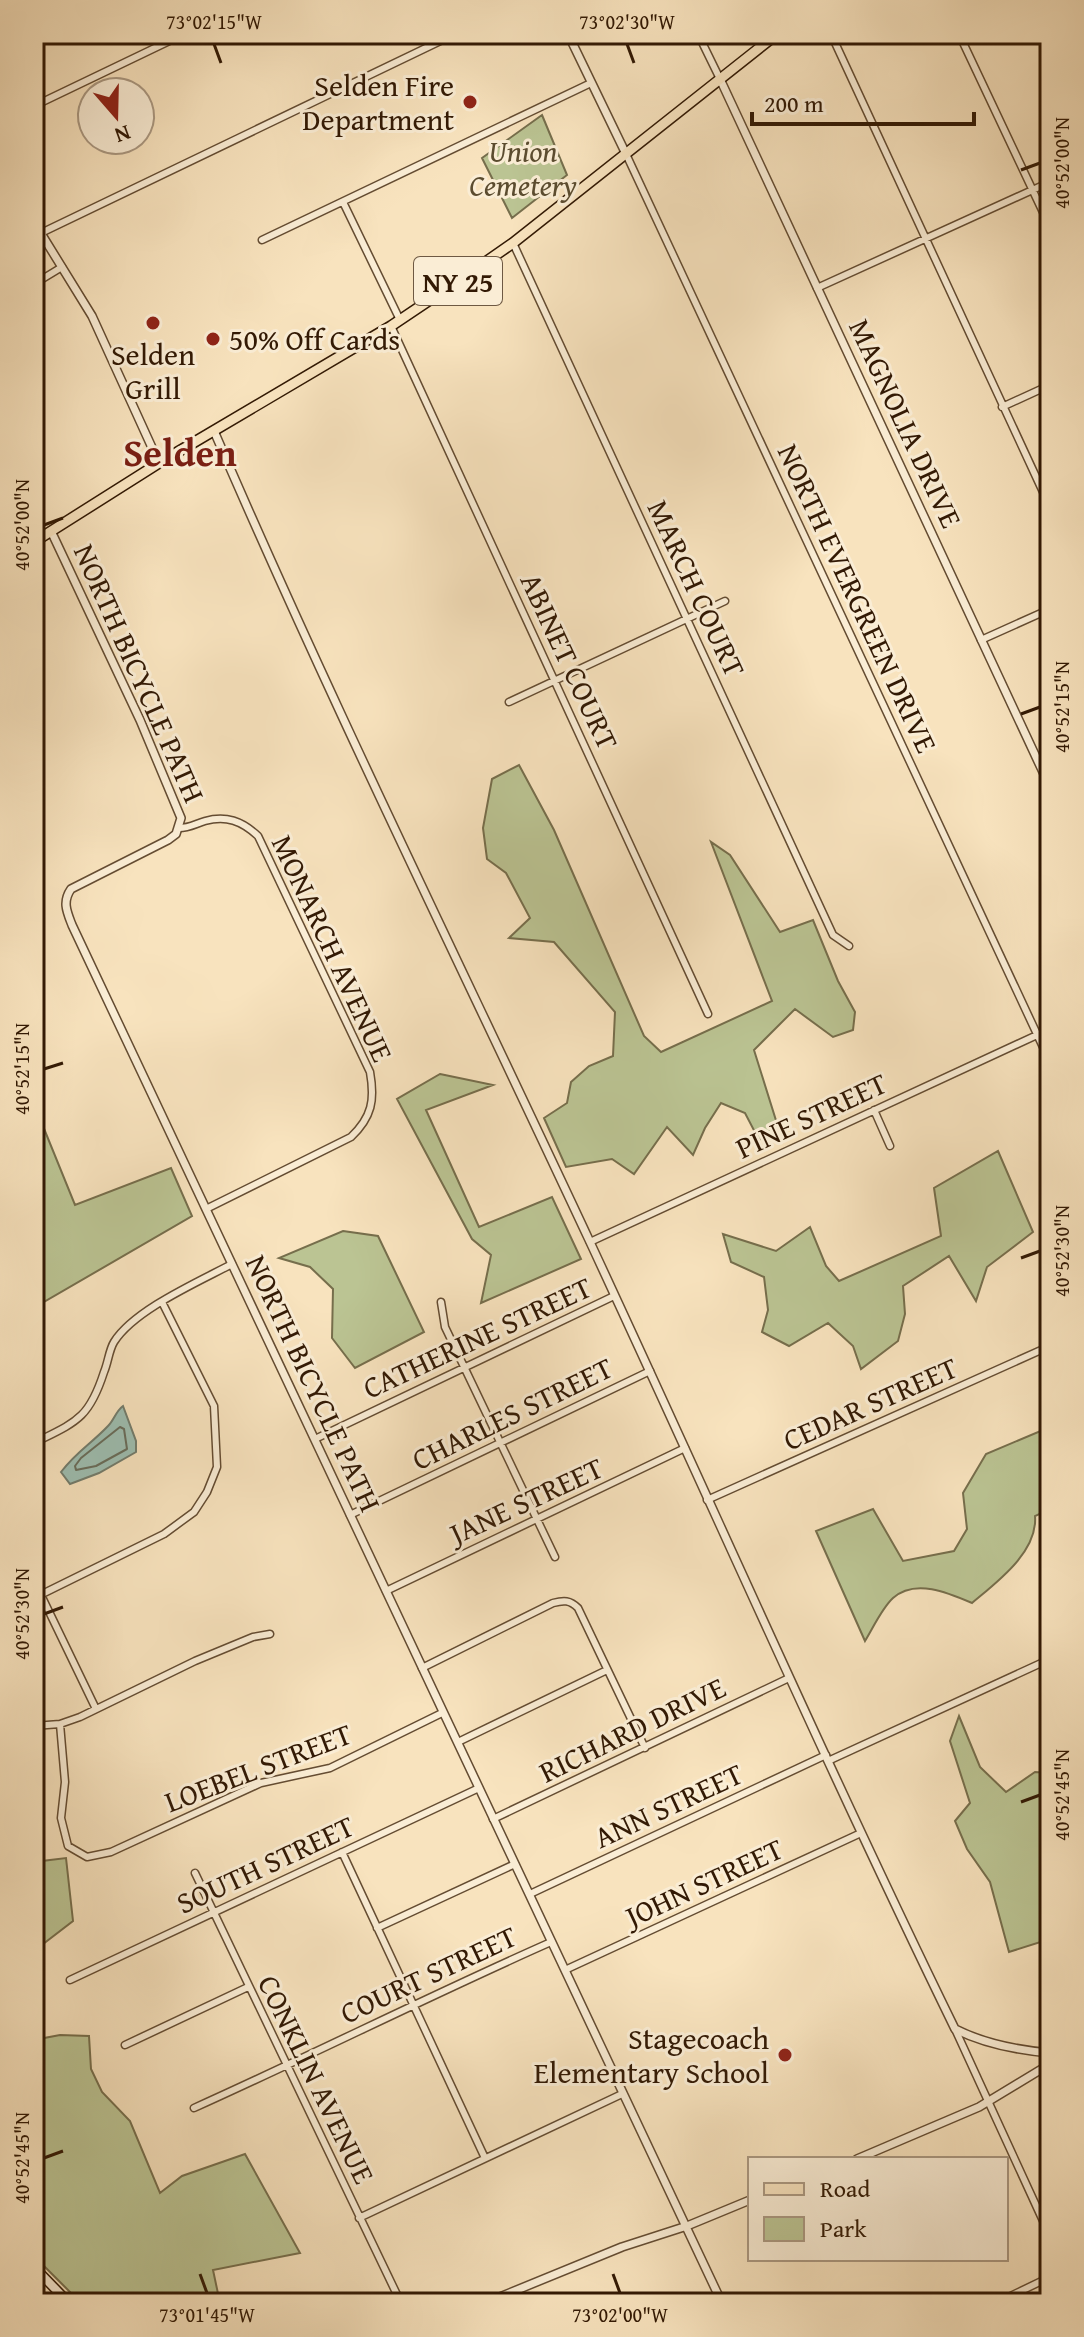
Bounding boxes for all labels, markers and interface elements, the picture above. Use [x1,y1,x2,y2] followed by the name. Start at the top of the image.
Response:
[166,7,262,36] text: 73°02'15"W
[579,7,675,36] text: 73°02'30"W
[302,63,454,141] place label: Selden Fire Department
[76,76,156,156] north arrow
[752,76,974,126] scale bar
[764,86,824,121] text: 200 m
[461,93,479,111] marker: Selden Fire Department
[110,117,135,152] text: N
[1047,117,1076,209] text: 40°52'00"N
[469,129,577,207] park label: Union Cemetery
[414,257,502,305] road number: NY 25
[838,311,974,535] street label: MAGNOLIA DRIVE
[144,314,162,332] marker: Selden Grill
[229,317,400,361] place label: 50% Off Cards
[204,330,222,348] marker: 50% Off Cards
[111,332,195,410] place label: Selden Grill
[123,424,237,480] district label: Selden
[767,436,949,760] street label: NORTH EVERGREEN DRIVE
[7,479,36,571] text: 40°52'00"N
[637,492,757,684] street label: MARCH COURT
[63,537,217,809] street label: NORTH BICYCLE PATH
[510,565,630,757] street label: ABINET COURT
[1047,661,1076,753] text: 40°52'15"N
[261,827,405,1069] street label: MONARCH AVENUE
[7,1023,36,1115] text: 40°52'15"N
[728,1061,894,1169] street label: PINE STREET
[1047,1205,1076,1297] text: 40°52'30"N
[235,1247,393,1519] street label: NORTH BICYCLE PATH
[355,1265,599,1409] street label: CATHERINE STREET
[404,1345,620,1481] street label: CHARLES STREET
[776,1345,964,1461] street label: CEDAR STREET
[438,1445,610,1556] street label: JANE STREET
[7,1568,36,1660] text: 40°52'30"N
[531,1665,733,1793] street label: RICHARD DRIVE
[158,1711,358,1823] street label: LOEBEL STREET
[1047,1749,1076,1841] text: 40°52'45"N
[586,1751,750,1859] street label: ANN STREET
[169,1803,361,1924] street label: SOUTH STREET
[614,1826,790,1939] street label: JOHN STREET
[332,1914,524,2034] street label: COURT STREET
[247,1967,387,2191] street label: CONKLIN AVENUE
[534,2016,769,2094] place label: Stagecoach Elementary School
[776,2046,794,2064] marker: Stagecoach Elementary School
[7,2112,36,2204] text: 40°52'45"N
[748,2157,1008,2261] legend
[820,2171,870,2206] text: Road
[820,2211,867,2246] text: Park
[159,2300,255,2329] text: 73°01'45"W
[572,2300,668,2329] text: 73°02'00"W

